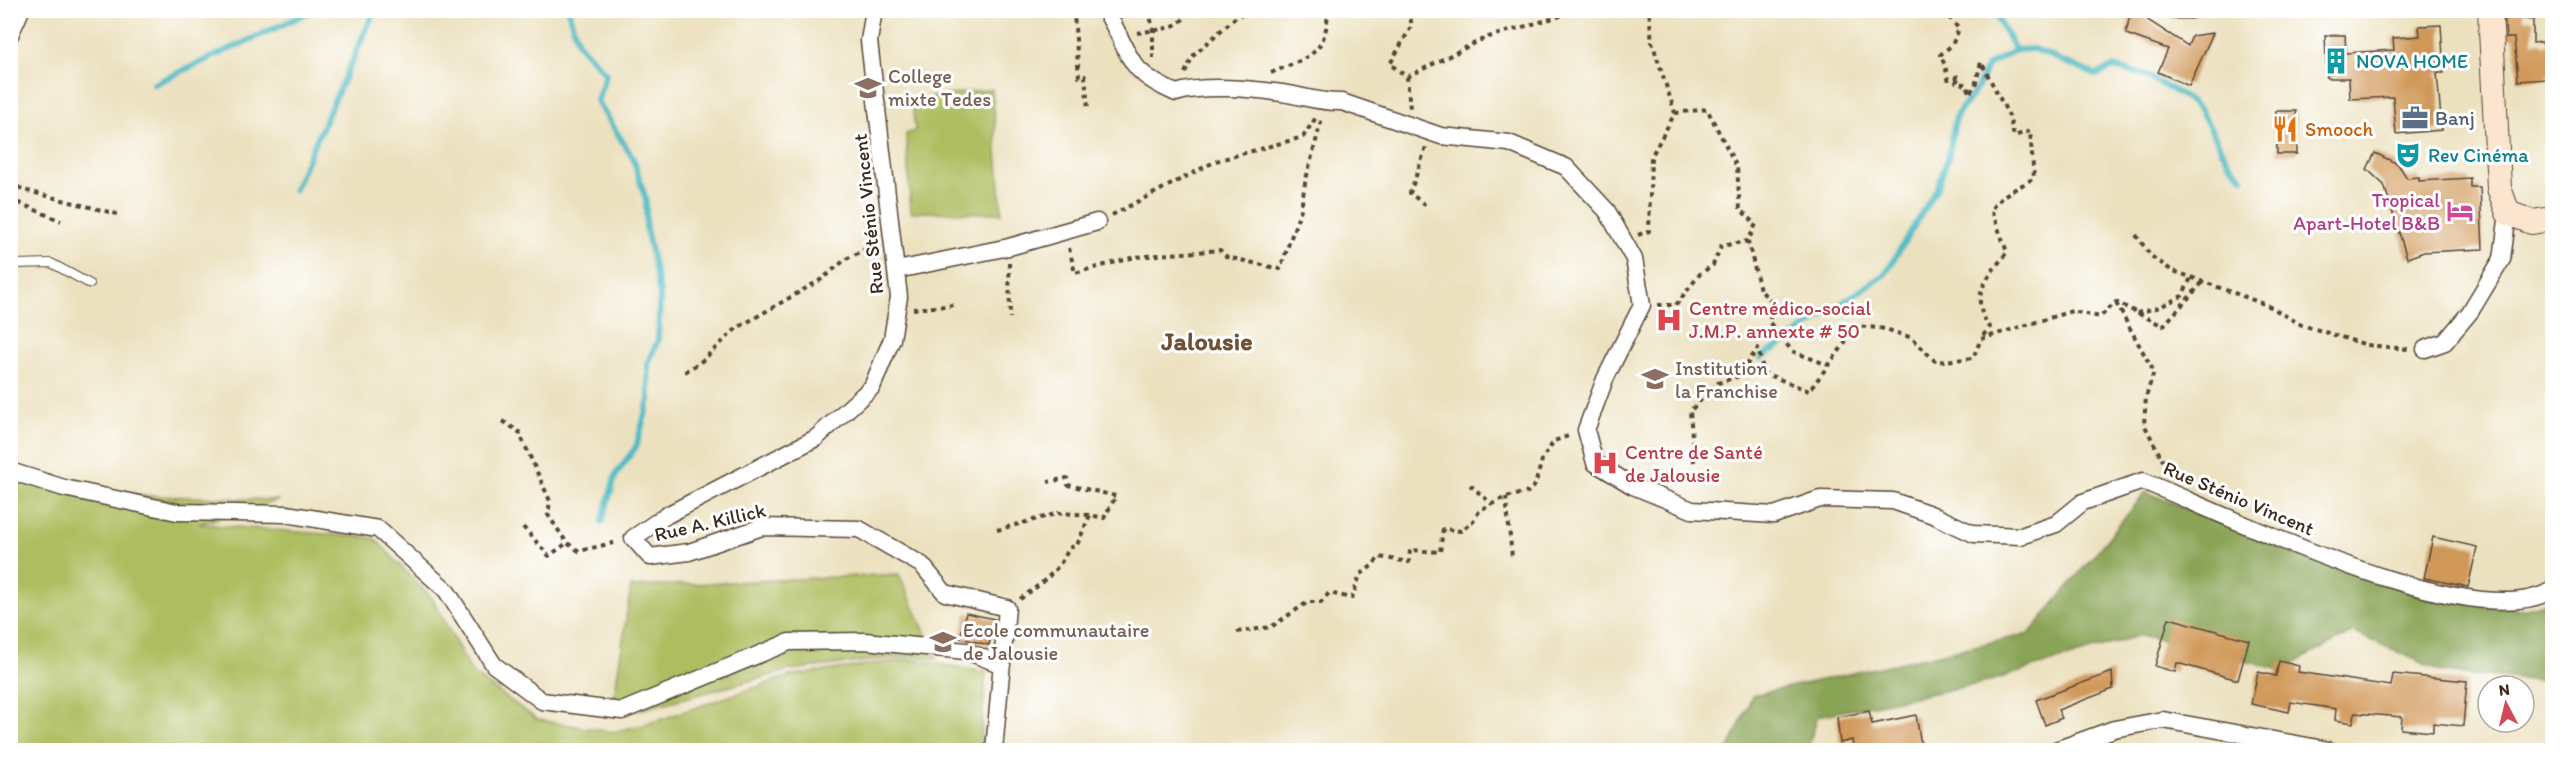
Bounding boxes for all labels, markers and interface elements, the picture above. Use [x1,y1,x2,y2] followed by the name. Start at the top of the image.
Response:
[2321,46,2351,76] building icon: NOVA HOME
[2356,49,2468,73] place label: NOVA HOME
[888,64,991,111] place label: College mixte Tedes
[853,73,883,103] school or university icon: College mixte Tedes
[2400,103,2430,133] office icon: Banj
[2435,106,2475,130] place label: Banj
[2270,114,2300,144] restaurant icon: Smooch
[2305,117,2373,141] place label: Smooch
[848,133,888,295] street label: Rue Sténio Vincent
[2393,140,2423,170] theatre icon: Rev Cinéma
[2428,143,2529,167] place label: Rev Cinéma
[2293,188,2440,235] place label: Tropical Apart-Hotel B&B
[2445,196,2475,226] hotel icon: Tropical Apart-Hotel B&B
[1689,296,1872,343] place label: Centre médico-social J.M.P. annexte # 50
[1654,305,1684,335] hospital icon: Centre médico-social J.M.P. annexte # 50
[1160,325,1253,357] district label: Jalousie
[1675,356,1778,403] place label: Institution la Franchise
[1640,364,1670,394] school or university icon: Institution la Franchise
[1625,440,1763,487] place label: Centre de Santé de Jalousie
[1590,448,1620,478] hospital icon: Centre de Santé de Jalousie
[2160,455,2318,541] street label: Rue Sténio Vincent
[652,497,769,546] street label: Rue A. Killick
[963,618,1149,665] place label: Ecole communautaire de Jalousie
[928,627,958,657] school or university icon: Ecole communautaire de Jalousie
[2476,674,2536,734] north arrow
[2498,680,2511,700] text: N

